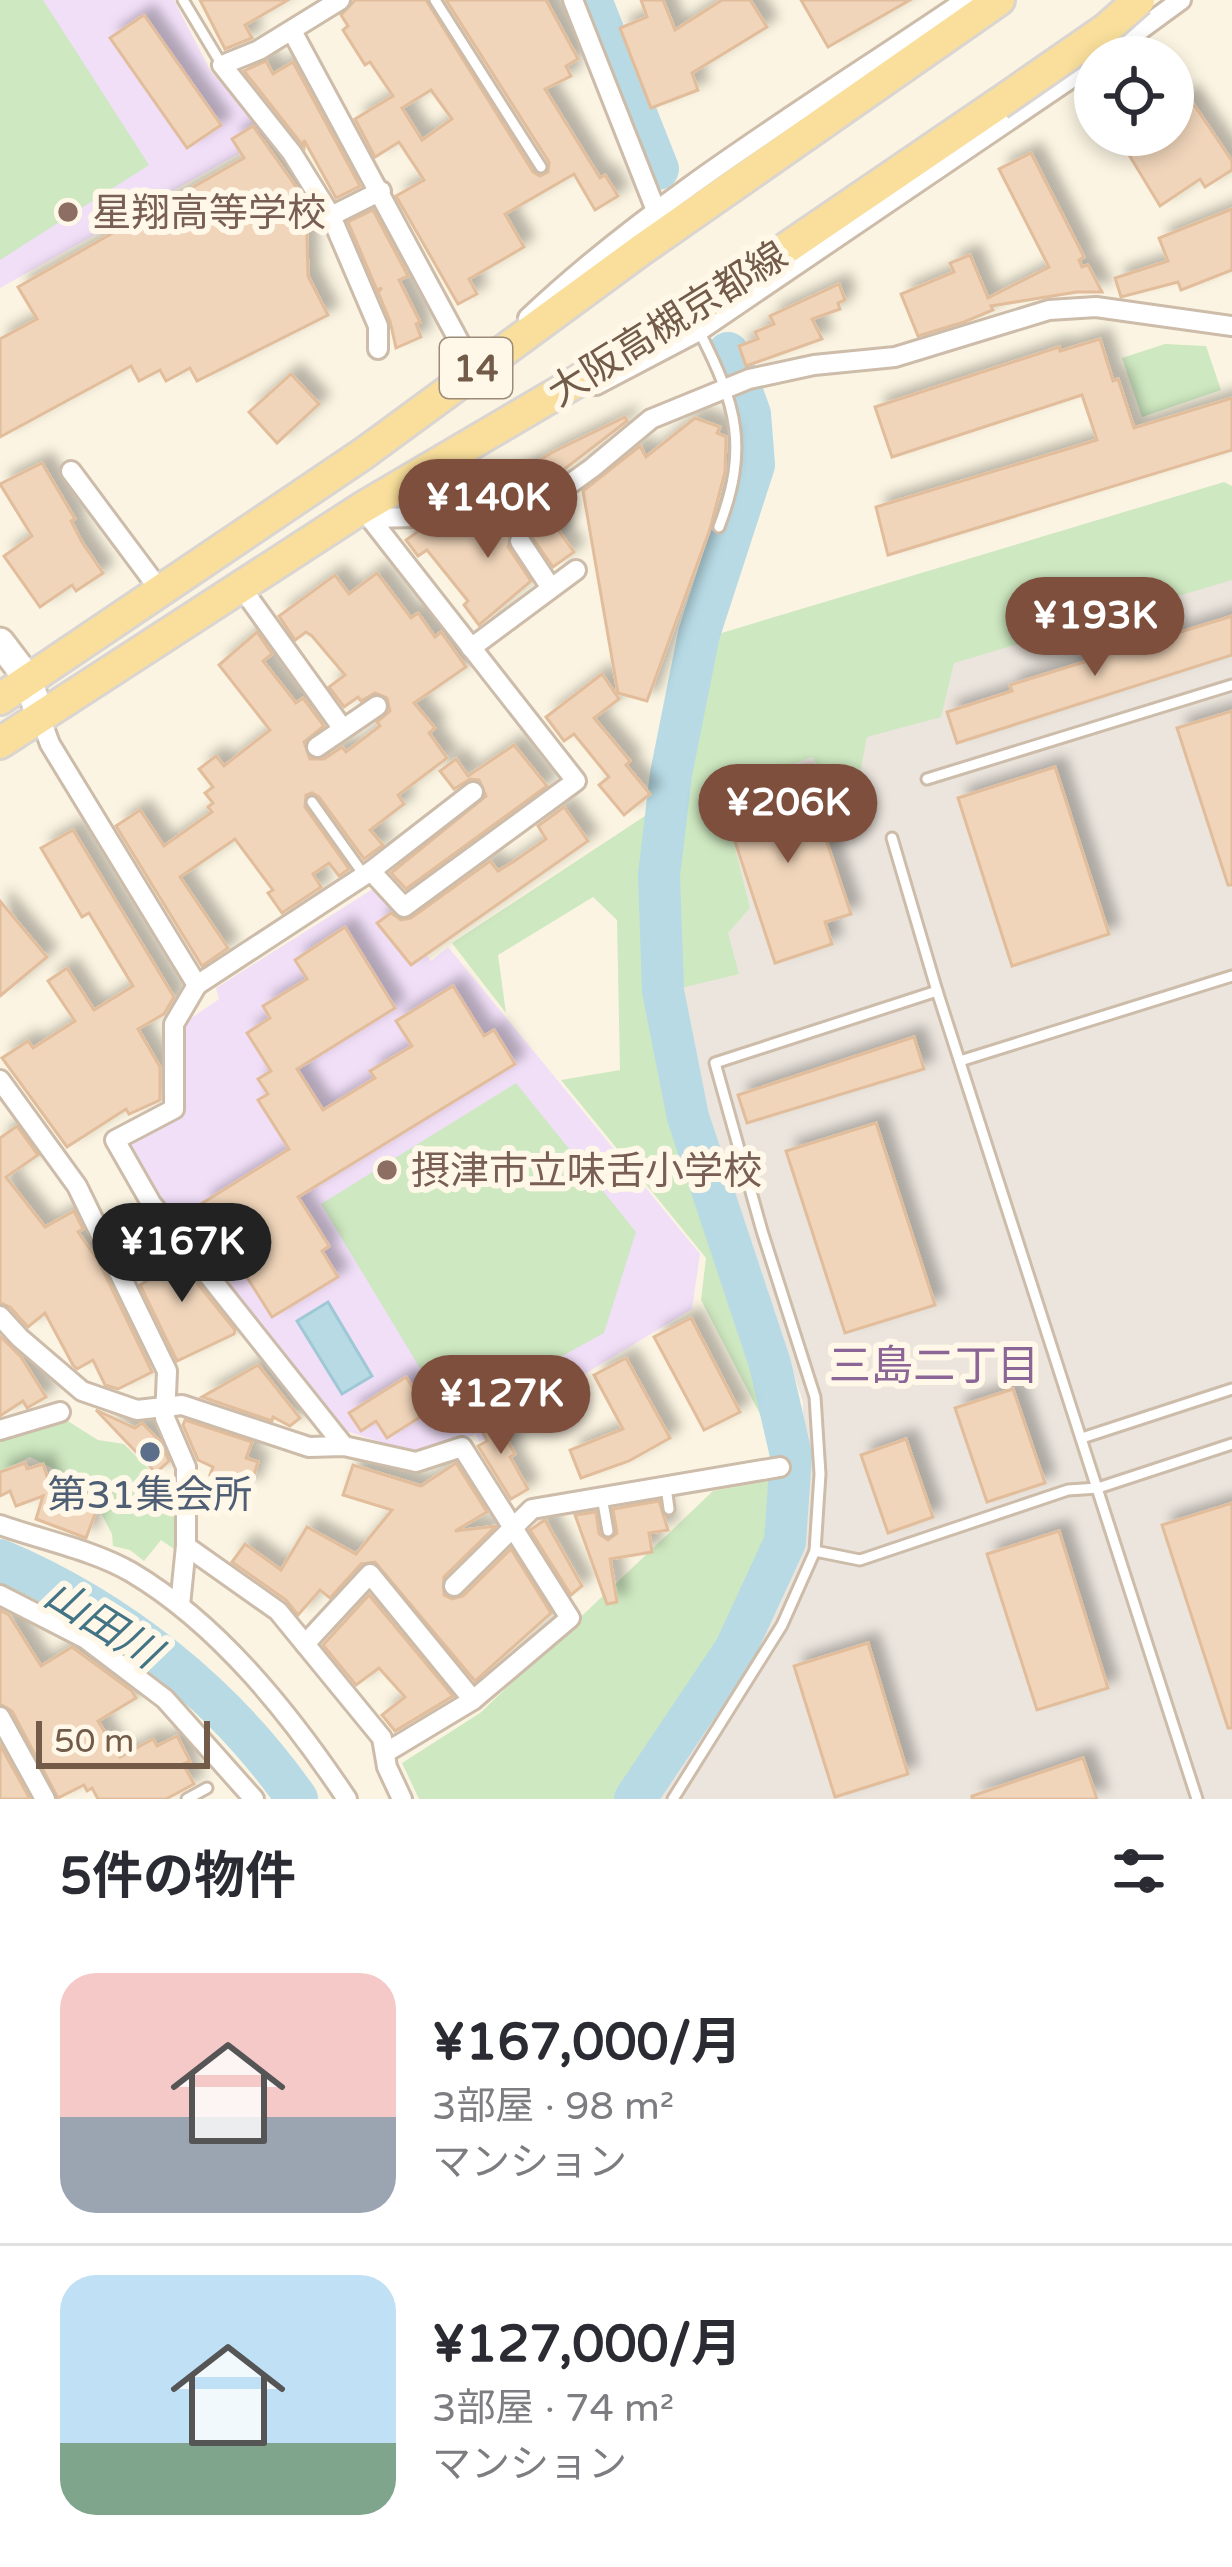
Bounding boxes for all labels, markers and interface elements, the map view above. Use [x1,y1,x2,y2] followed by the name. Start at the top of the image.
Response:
[1074,36,1194,156] map controls
[1074,36,1194,156] button: locate
[92,190,326,237] place label: 星翔高等学校
[55,199,81,225] marker: 星翔高等学校
[540,232,796,417] street label: 大阪高槻京都線
[440,338,512,398] road number: 14
[404,459,572,561] pin: ¥140K
[425,474,551,521] text: ¥140K
[1011,577,1179,679] pin: ¥193K
[1032,592,1158,639] text: ¥193K
[704,764,872,866] pin: ¥206K
[725,779,851,826] text: ¥206K
[411,1148,762,1195] place label: 摂津市立味舌小学校
[374,1157,400,1183] marker: 摂津市立味舌小学校
[98,1203,266,1305] pin: ¥167K
[119,1218,245,1265] text: ¥167K
[829,1341,1039,1392] district label: 三島二丁目
[417,1355,585,1457] pin: ¥127K
[438,1370,564,1417] text: ¥127K
[137,1439,163,1465] marker: 第31集会所
[48,1472,252,1519] place label: 第31集会所
[35,1569,173,1681] water label: 山田川
[36,1715,210,1768] scale bar
[54,1722,134,1761] text: 50 m
[1106,1838,1172,1904] icon: filters
[60,1846,296,1908] text: 5件の物件
[432,2012,742,2074] text: ¥167,000/月
[156,2021,300,2165] icon: home
[432,2083,674,2130] text: 3部屋 · 98 m²
[432,2139,627,2186] text: マンション
[432,2314,742,2376] text: ¥127,000/月
[156,2323,300,2467] icon: home
[432,2385,674,2432] text: 3部屋 · 74 m²
[432,2441,627,2488] text: マンション

